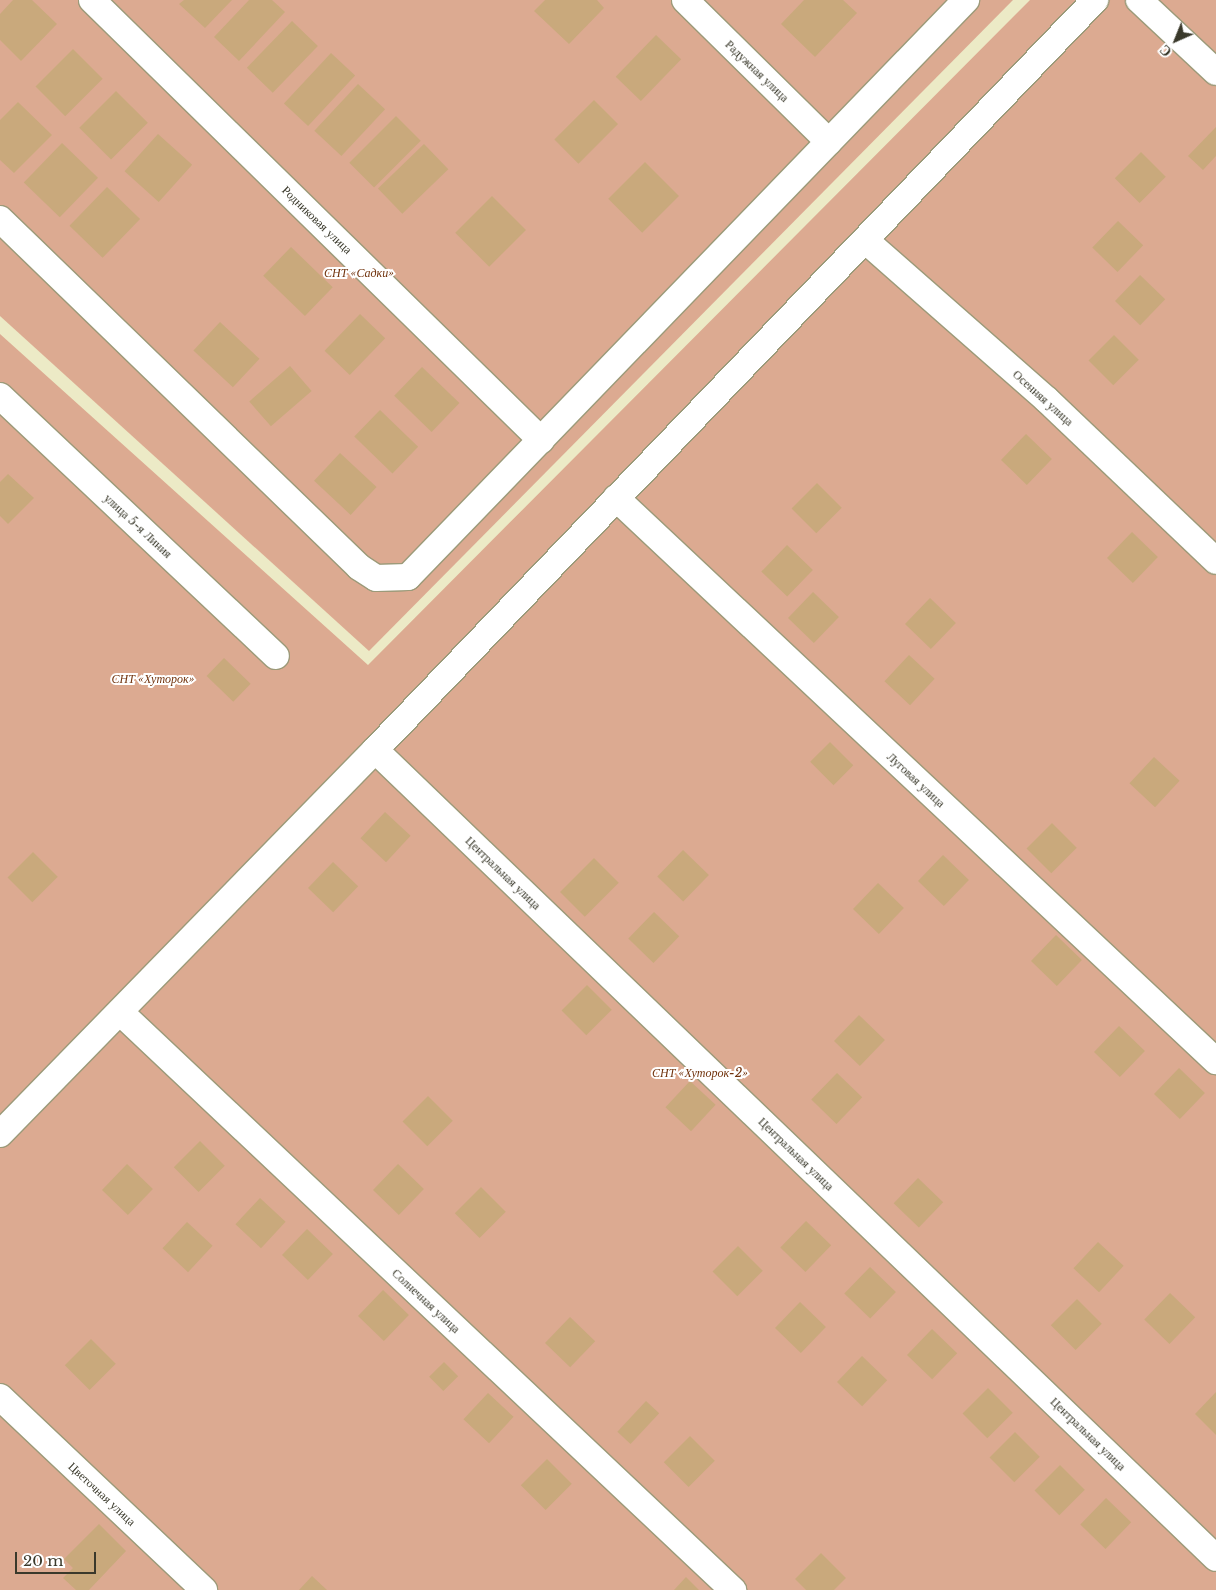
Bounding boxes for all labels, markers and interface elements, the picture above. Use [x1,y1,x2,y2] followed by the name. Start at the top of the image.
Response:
[1151,15,1201,65] north arrow
[722,37,792,105] street label: Радужная улица
[1156,41,1175,61] text: С
[279,183,355,257] street label: Родниковая улица
[324,266,394,280] park label: СНТ «Садки»
[1010,367,1076,429] street label: Осенняя улица
[101,491,175,561] street label: улица 5-я Линия
[112,672,194,686] park label: СНТ «Хуторок»
[884,750,948,810] street label: Луговая улица
[462,833,544,913] street label: Центральная улица
[652,1066,748,1080] park label: СНТ «Хуторок-2»
[755,1114,837,1194] street label: Центральная улица
[389,1266,463,1336] street label: Солнечная улица
[1047,1394,1129,1474] street label: Центральная улица
[65,1459,139,1529] street label: Цветочная улица
[18,1542,99,1574] scale bar
[23,1551,63,1570] text: 20 m

